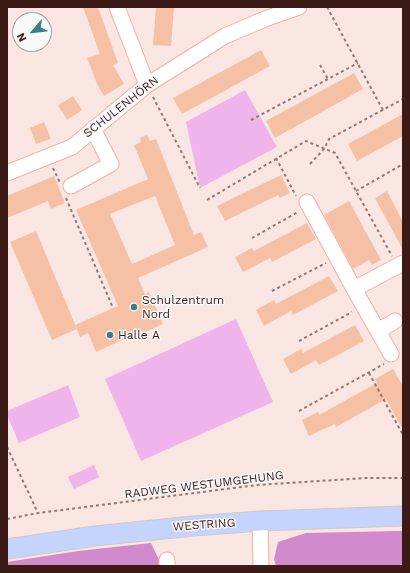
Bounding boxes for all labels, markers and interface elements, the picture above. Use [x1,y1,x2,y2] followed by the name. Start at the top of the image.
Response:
[12,12,52,52] north arrow
[14,31,29,44] text: N
[81,73,161,141] street label: SCHULENHÖRN
[142,293,224,321] place label: Schulzentrum Nord
[129,302,139,312] marker: Schulzentrum Nord
[118,328,160,342] place label: Halle A
[105,330,115,340] marker: Halle A
[124,468,284,502] street label: RADWEG WESTUMGEHUNG
[172,516,236,534] street label: WESTRING

